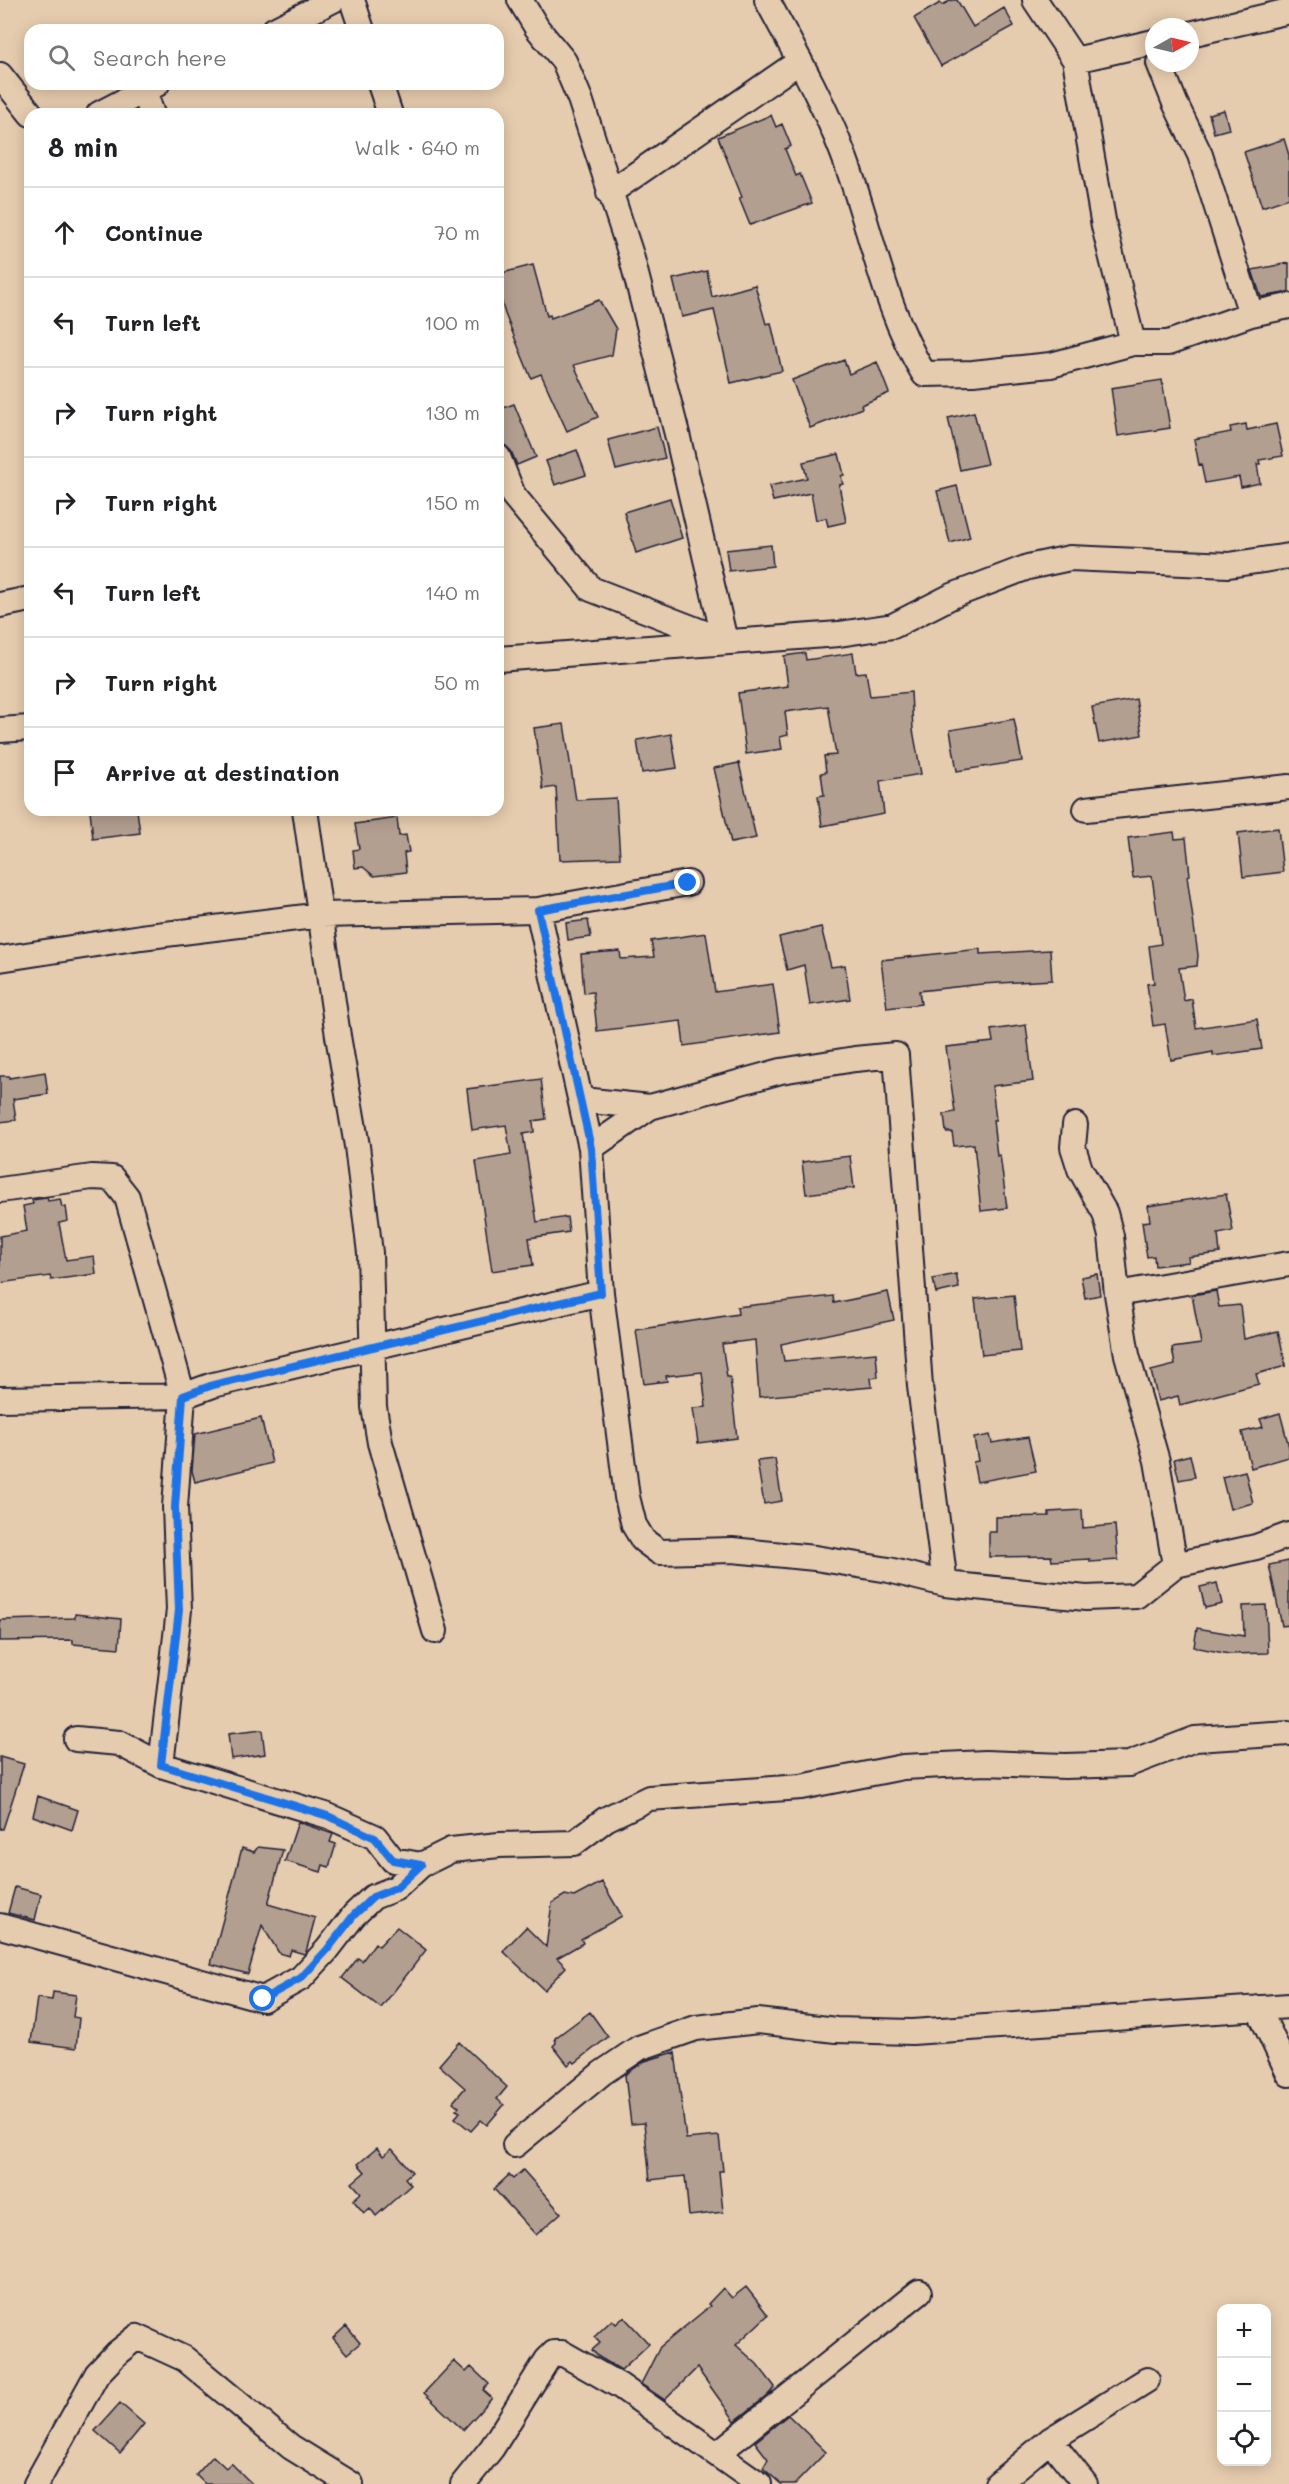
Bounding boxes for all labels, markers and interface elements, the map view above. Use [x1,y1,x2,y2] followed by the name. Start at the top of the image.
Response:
[1145,18,1199,72] north arrow
[24,24,504,90] search box
[45,41,78,74] icon: search
[93,43,227,72] text: Search here
[48,130,118,164] text: 8 min
[354,134,480,160] text: Walk · 640 m
[48,216,81,249] icon: ahead
[105,218,203,247] text: Continue
[434,219,480,245] text: 70 m
[48,306,81,339] icon: left
[105,308,201,337] text: Turn left
[424,309,480,335] text: 100 m
[48,396,81,429] icon: right
[105,398,217,427] text: Turn right
[425,399,480,425] text: 130 m
[48,486,81,519] icon: right
[105,488,217,517] text: Turn right
[425,489,480,515] text: 150 m
[48,576,81,609] icon: left
[105,578,201,607] text: Turn left
[425,579,480,605] text: 140 m
[48,666,81,699] icon: right
[105,668,217,697] text: Turn right
[434,669,480,695] text: 50 m
[48,756,81,789] icon: arrive
[105,758,340,787] text: Arrive at destination
[674,869,700,895] route end
[249,1985,275,2011] route start
[1217,2304,1271,2466] map controls
[1217,2304,1271,2358] button: +
[1217,2358,1271,2412] button: −
[1217,2412,1271,2466] button: locate

